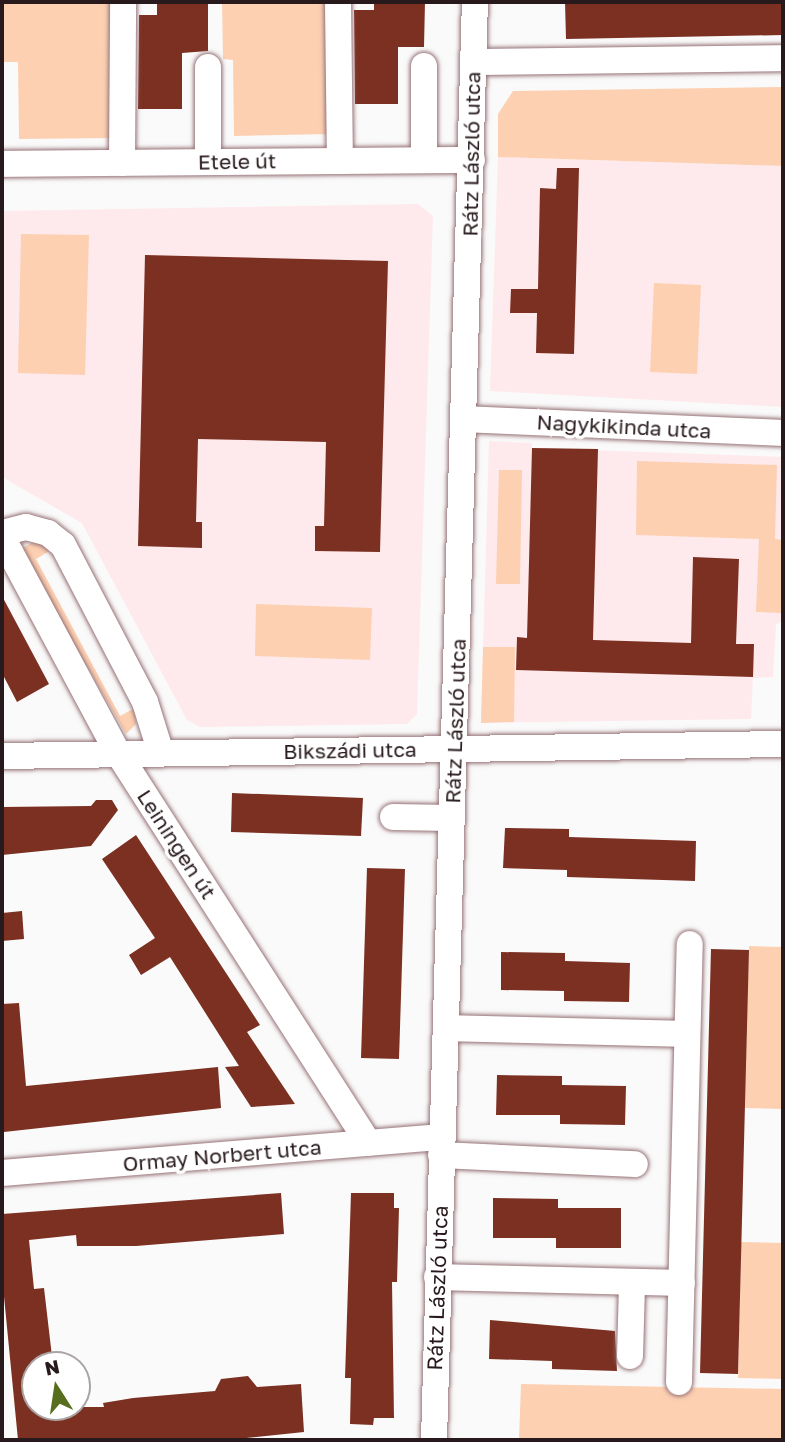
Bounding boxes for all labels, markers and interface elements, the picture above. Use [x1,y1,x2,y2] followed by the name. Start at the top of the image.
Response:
[457,71,485,237] street label: Rátz László utca
[198,148,276,174] street label: Etele út
[536,409,712,443] street label: Nagykikinda utca
[440,638,470,804] street label: Rátz László utca
[283,736,417,764] street label: Bikszádi utca
[132,785,222,903] street label: Leiningen út
[122,1134,322,1176] street label: Ormay Norbert utca
[422,1205,452,1371] street label: Rátz László utca
[21,1351,91,1421] north arrow
[42,1354,61,1380] text: N

